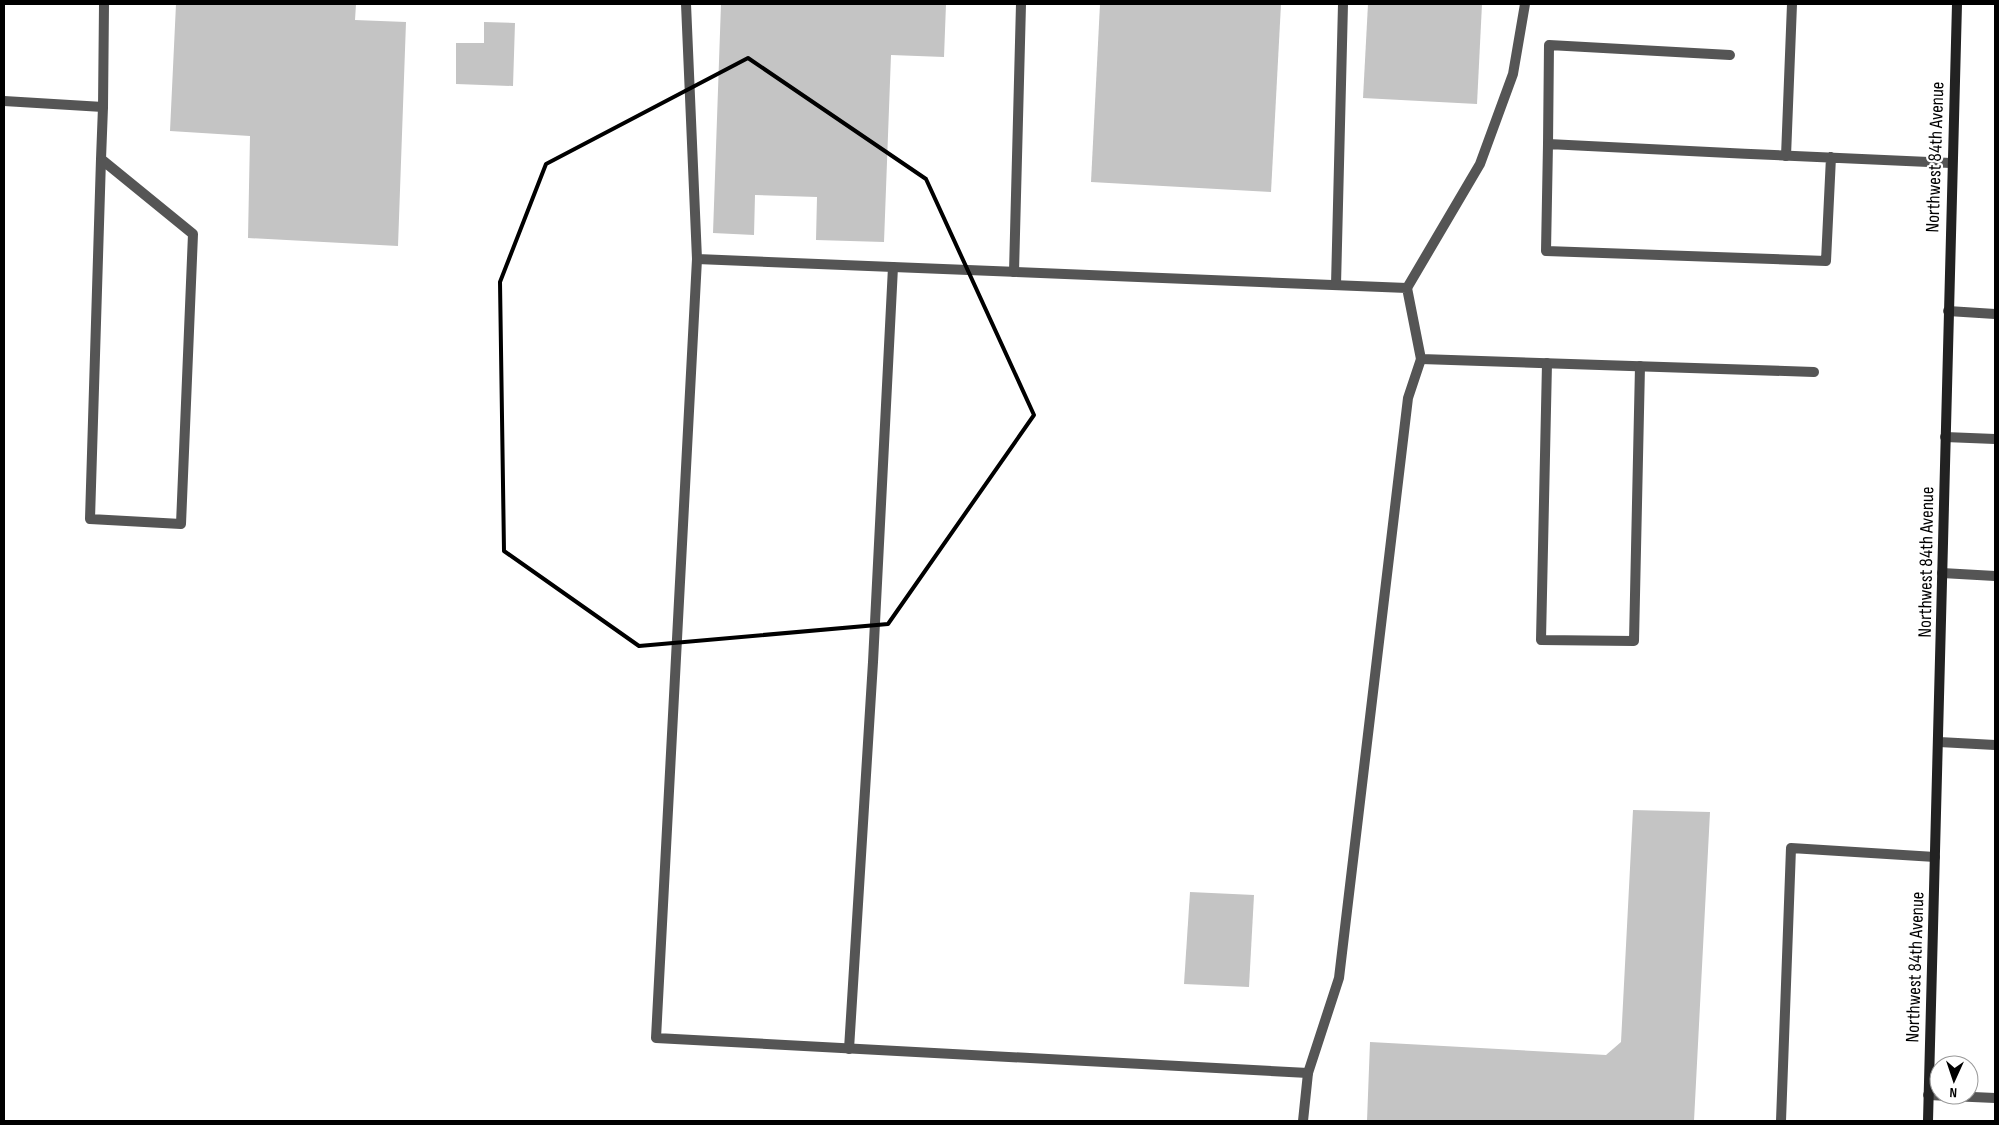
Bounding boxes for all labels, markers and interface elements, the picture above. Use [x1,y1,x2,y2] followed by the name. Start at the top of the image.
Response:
[1921,81,1950,233] street label: Northwest 84th Avenue
[1914,486,1939,638] street label: Northwest 84th Avenue
[1901,891,1930,1043] street label: Northwest 84th Avenue
[1929,1055,1979,1105] north arrow
[1949,1084,1958,1101] text: N

